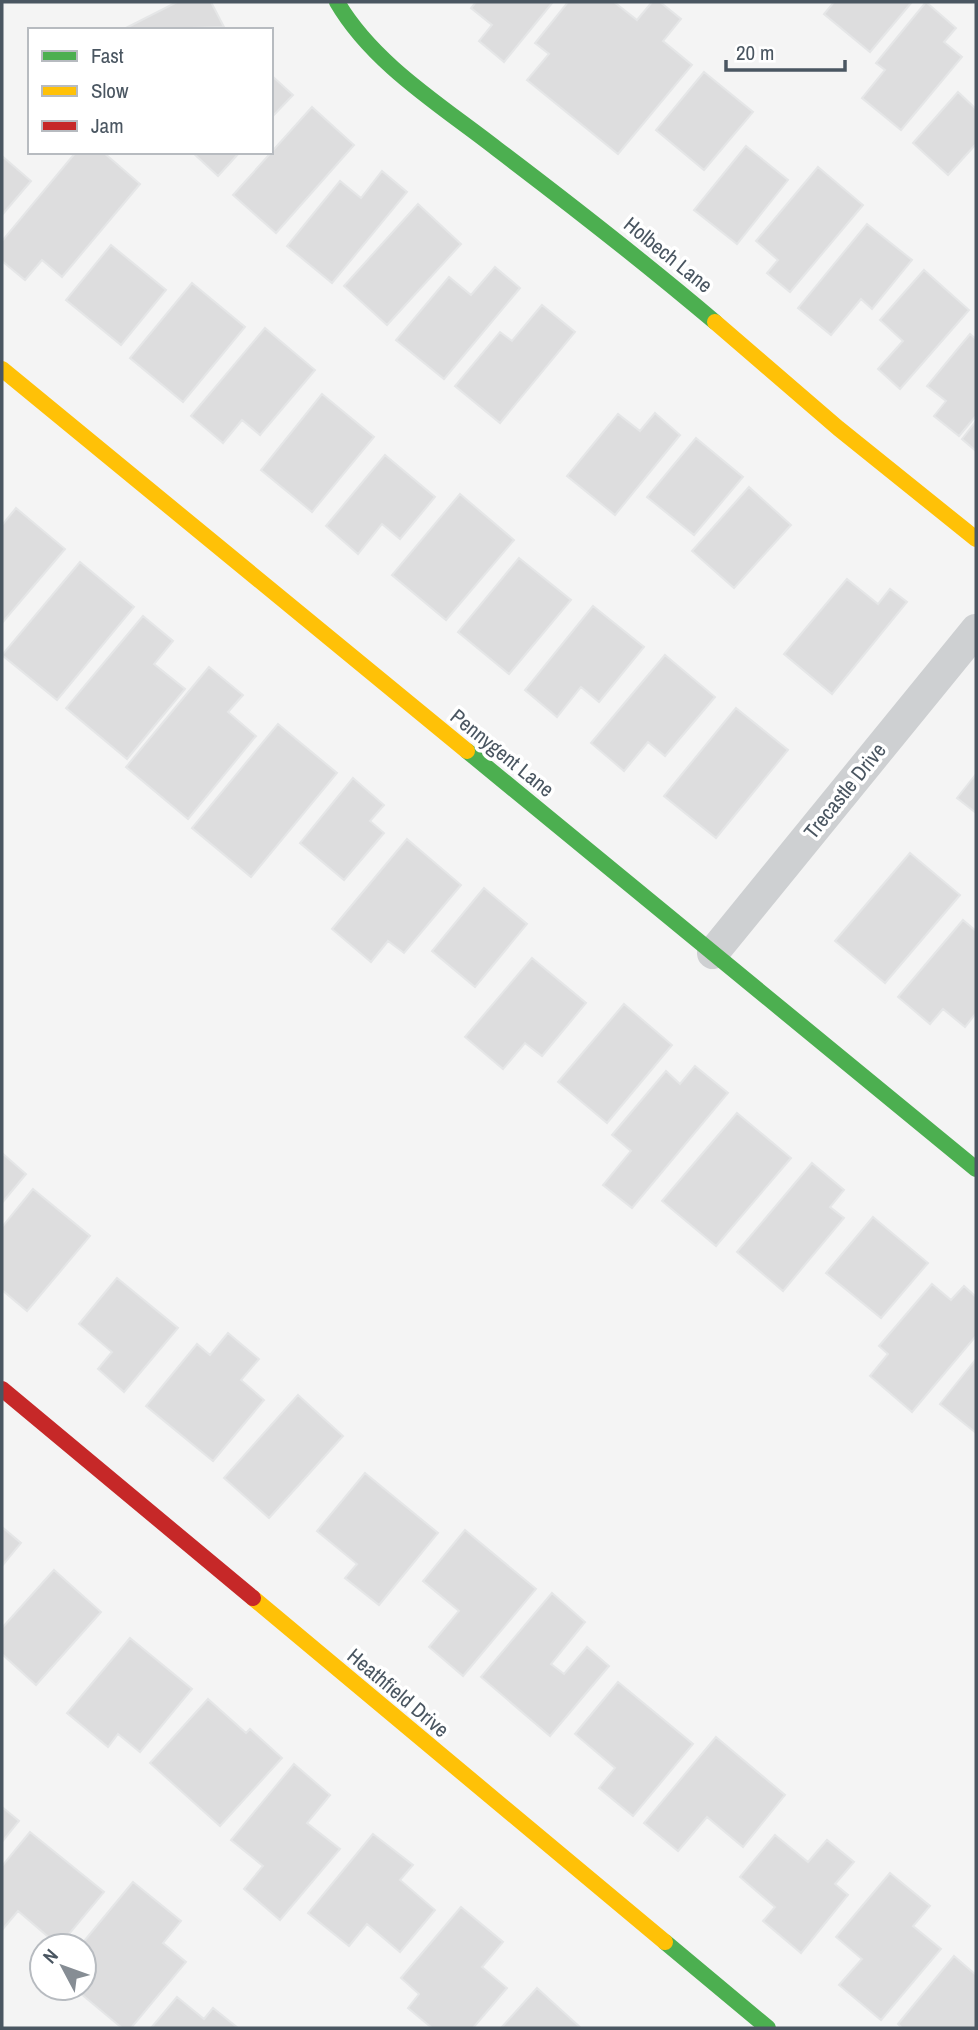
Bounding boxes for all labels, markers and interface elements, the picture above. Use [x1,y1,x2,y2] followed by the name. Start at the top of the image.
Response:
[28,28,273,154] legend
[726,28,845,72] scale bar
[736,38,774,67] text: 20 m
[91,41,124,70] text: Fast
[91,76,129,105] text: Slow
[91,111,124,140] text: Jam
[618,210,719,299] street label: Holbech Lane
[444,702,560,803] street label: Pennygent Lane
[797,736,892,845] street label: Trecastle Drive
[341,1642,455,1744] street label: Heathfield Drive
[28,1932,98,2002] north arrow
[37,1943,64,1969] text: N

